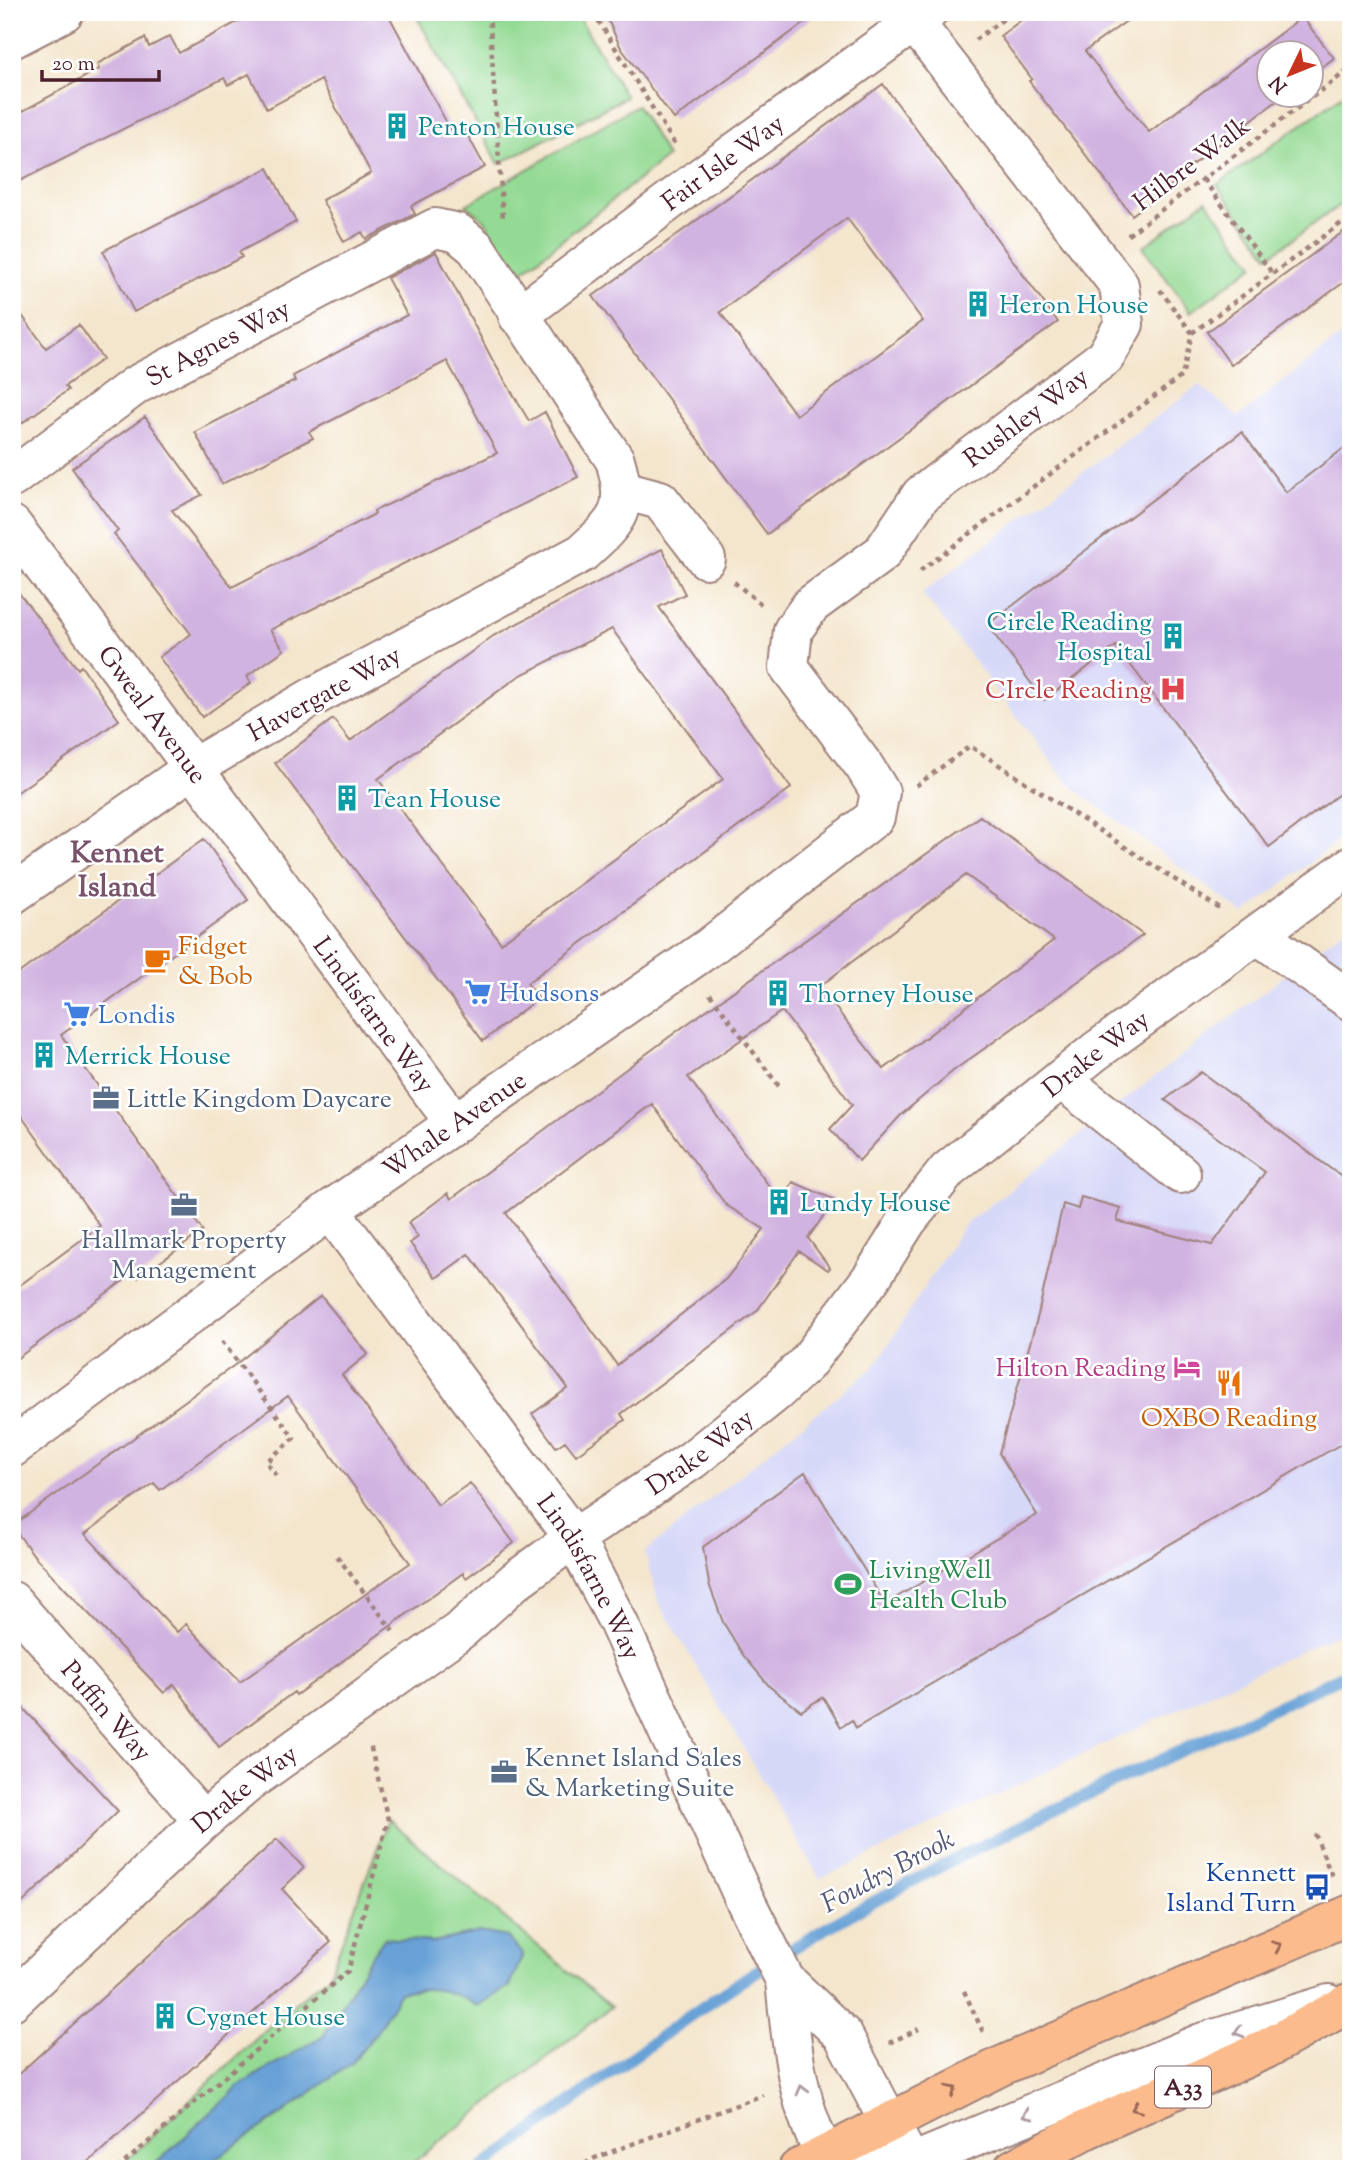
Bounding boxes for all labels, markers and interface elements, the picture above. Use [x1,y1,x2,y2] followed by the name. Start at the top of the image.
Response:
[42,38,159,82] scale bar
[1254,38,1324,108] north arrow
[52,50,95,80] text: 20 m
[1264,69,1294,99] text: N
[655,106,793,221] street label: Fair Isle Way
[1126,109,1259,221] street label: Hilbre Walk
[418,110,575,147] place label: Penton House
[382,111,412,141] building icon: Penton House
[999,288,1149,325] place label: Heron House
[963,289,993,319] building icon: Heron House
[140,291,297,398] street label: St Agnes Way
[957,360,1097,478] street label: Rushley Way
[987,605,1152,672] place label: Circle Reading Hospital
[1158,621,1188,651] building icon: Circle Reading Hospital
[242,638,408,753] street label: Havergate Way
[88,639,215,792] street label: Gweal Avenue
[985,673,1152,710] place label: CIrcle Reading
[1158,674,1188,704] hospital icon: CIrcle Reading
[368,782,501,819] place label: Tean House
[332,783,362,813] building icon: Tean House
[70,833,165,910] district label: Kennet Island
[178,929,253,996] place label: Fidget & Bob
[302,930,442,1102] street label: Lindisfarne Way
[142,945,172,975] cafe icon: Fidget & Bob
[499,976,599,1013] place label: Hudsons
[463,977,493,1007] supermarket icon: Hudsons
[799,977,974,1014] place label: Thorney House
[763,978,793,1008] building icon: Thorney House
[98,998,175,1035] place label: Londis
[62,999,92,1029] supermarket icon: Londis
[1036,1002,1158,1108] street label: Drake Way
[65,1039,231,1076] place label: Merrick House
[29,1040,59,1070] building icon: Merrick House
[376,1063,535,1189] street label: Whale Avenue
[127,1082,392,1119] place label: Little Kingdom Daycare
[91,1083,121,1113] office icon: Little Kingdom Daycare
[800,1186,951,1223] place label: Lundy House
[764,1187,794,1217] building icon: Lundy House
[169,1190,199,1220] office icon: Hallmark Property Management
[81,1223,287,1290] place label: Hallmark Property Management
[996,1351,1166,1388] place label: Hilton Reading
[1172,1352,1202,1382] hotel icon: Hilton Reading
[1214,1368,1244,1398] restaurant icon: OXBO Reading
[640,1401,763,1506] street label: Drake Way
[1141,1401,1317,1438] place label: OXBO Reading
[526,1487,649,1666] street label: Lindisfarne Way
[869,1553,1007,1620] place label: LivingWell Health Club
[833,1569,863,1599] sports icon: LivingWell Health Club
[51,1654,160,1771] street label: Puffin Way
[185,1737,306,1844] street label: Drake Way
[525,1741,742,1808] place label: Kennet Island Sales & Marketing Suite
[489,1757,519,1787] office icon: Kennet Island Sales & Marketing Suite
[814,1821,963,1925] water label: Foudry Brook
[1167,1856,1296,1923] place label: Kennett Island Turn
[1302,1872,1332,1902] bus stop icon: Kennett Island Turn
[1270,1941,1282,1955] one-way arrow
[186,2000,345,2037] place label: Cygnet House
[150,2001,180,2031] building icon: Cygnet House
[1233,2024,1245,2038] one-way arrow
[1155,2066,1211,2108] road number: A33
[796,2084,810,2096] one-way arrow
[945,2084,957,2098] one-way arrow
[1131,2100,1143,2114] one-way arrow
[1022,2107,1034,2121] one-way arrow

